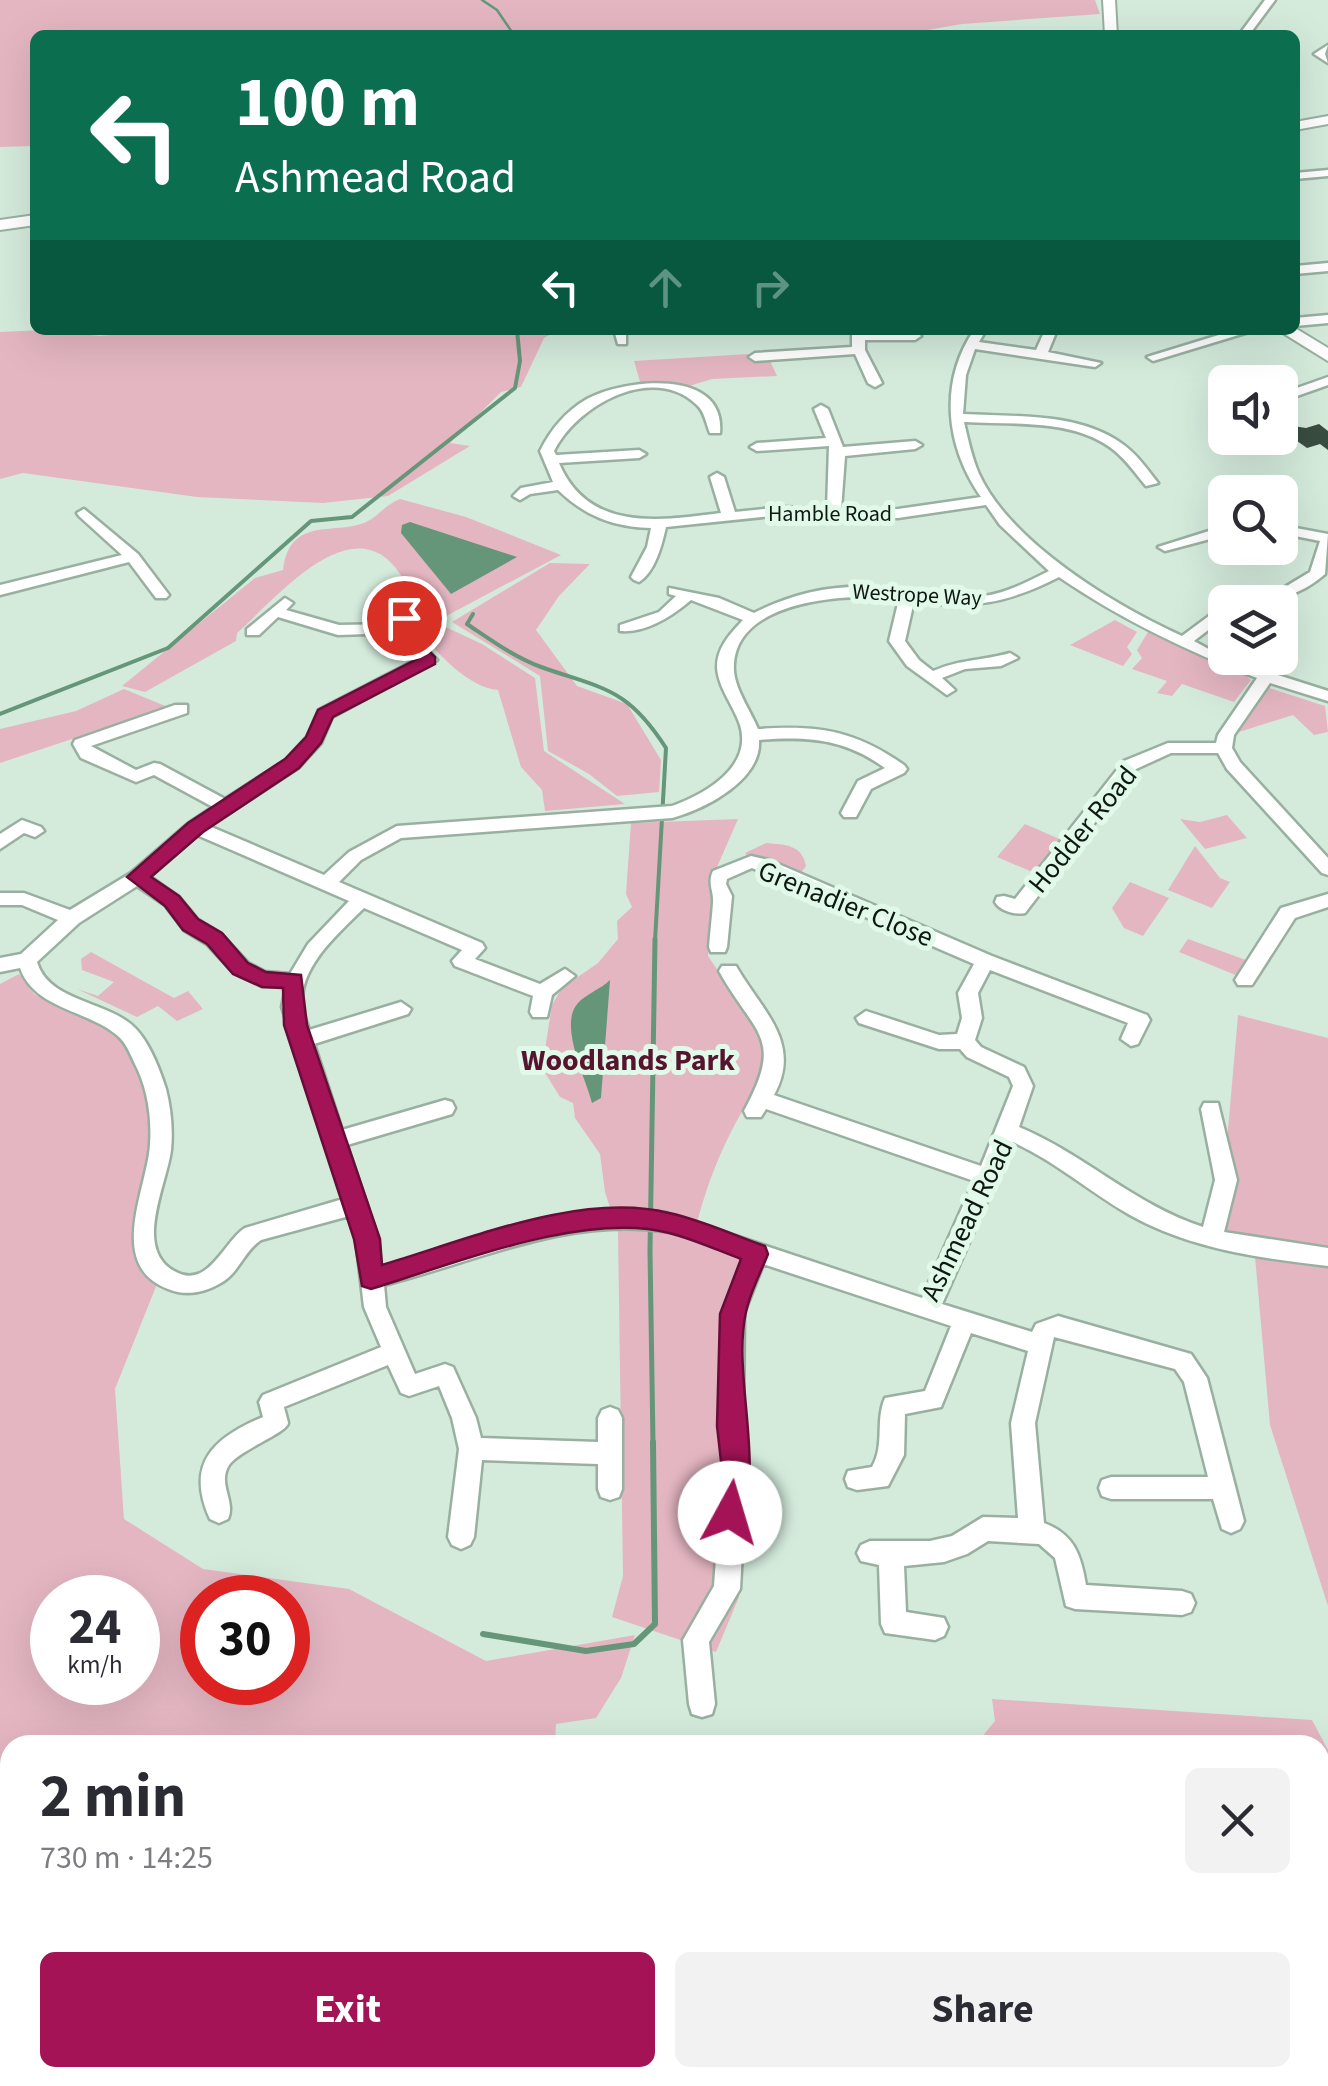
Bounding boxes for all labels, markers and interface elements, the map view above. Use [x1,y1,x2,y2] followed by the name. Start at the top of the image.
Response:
[235,53,420,153] text: 100 m
[70,70,200,200] icon: left
[235,146,516,210] text: Ashmead Road
[533,260,588,315] icon: left
[638,260,693,315] icon: ahead
[743,260,798,315] icon: right
[1208,365,1298,675] map controls
[1208,365,1298,455] button: sound
[1208,475,1298,565] button: search
[768,498,892,530] street label: Hamble Road
[362,576,447,661] pin
[851,576,983,614] street label: Westrope Way
[1208,585,1298,675] button: layers
[377,591,432,646] icon: arrive
[1019,757,1147,902] street label: Hodder Road
[752,851,939,957] street label: Grenadier Close
[521,1039,736,1082] district label: Woodlands Park
[911,1133,1023,1308] street label: Ashmead Road
[678,1461,782,1565] position arrow
[180,1575,310,1705] speed limit sign: 30
[69,1592,121,1663] text: 24
[67,1647,123,1683] text: km/h
[40,1755,186,1840] text: 2 min
[1185,1768,1290,1873] button: close
[40,1835,213,1881] text: 730 m · 14:25
[40,1952,655,2067] button: Exit
[675,1952,1290,2067] button: Share

